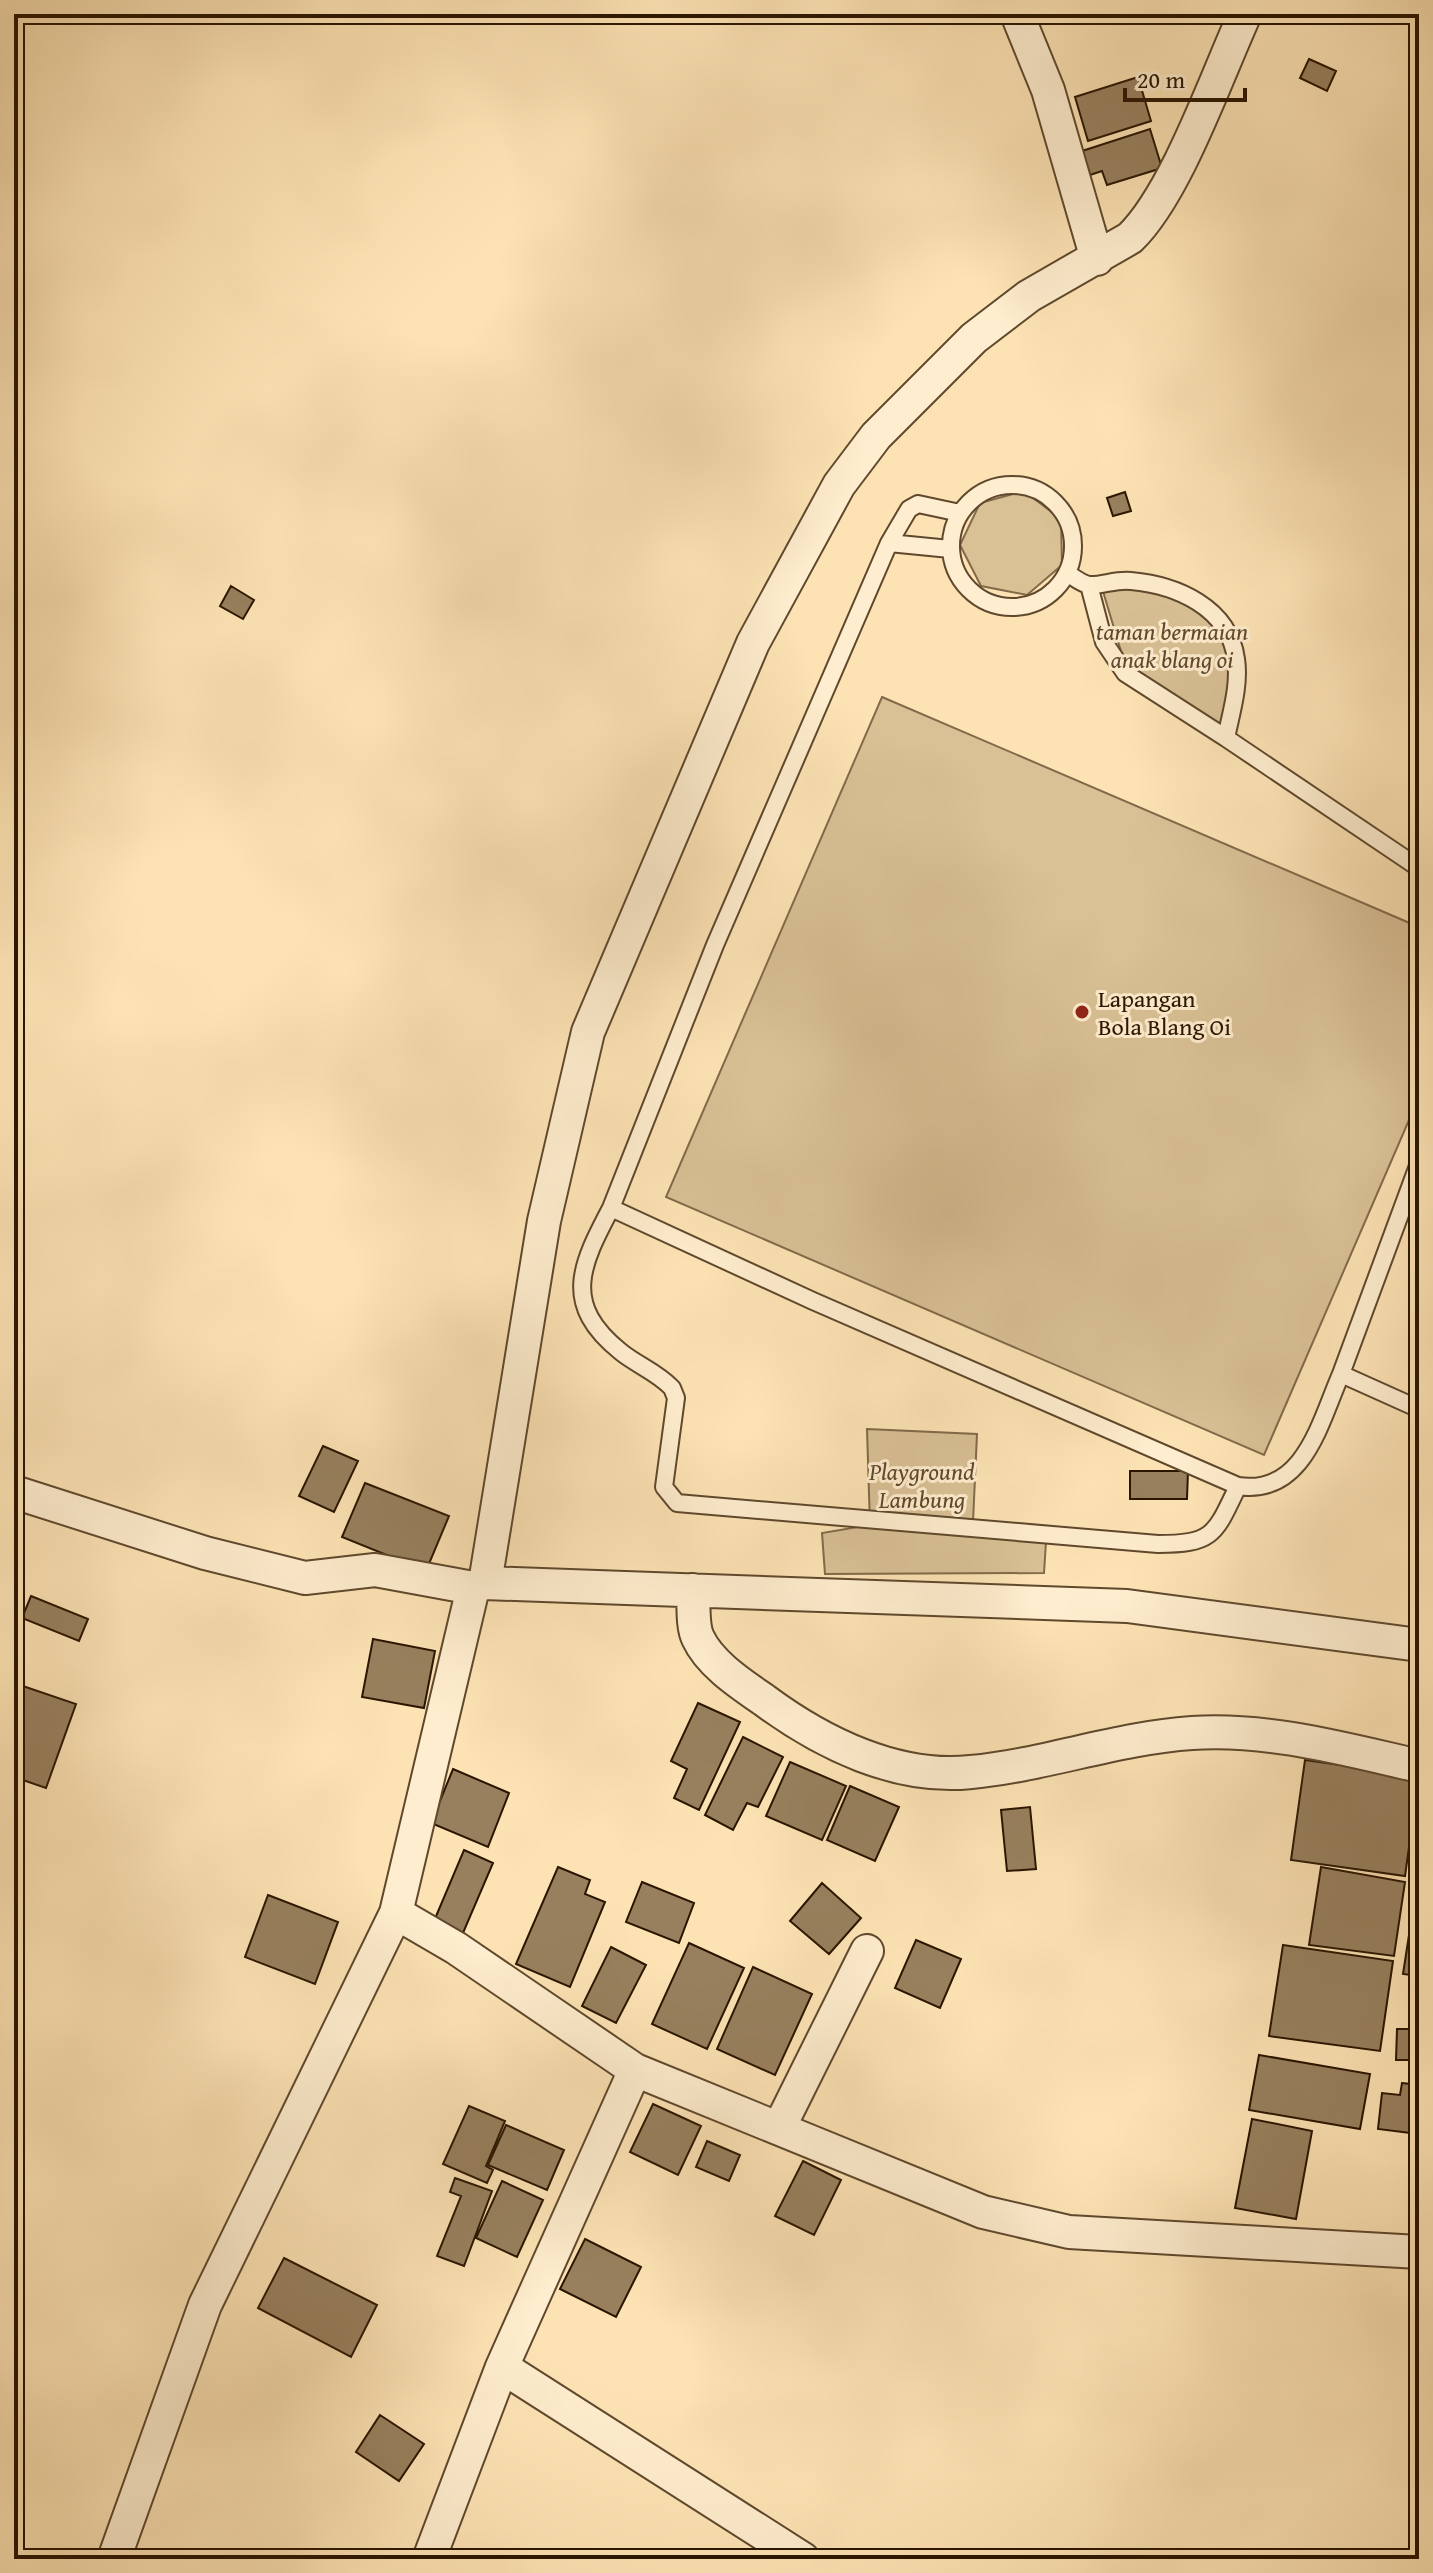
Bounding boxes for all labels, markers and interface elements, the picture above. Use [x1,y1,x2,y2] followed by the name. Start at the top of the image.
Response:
[1125,52,1245,102] scale bar
[1137,62,1185,97] text: 20 m
[1096,614,1248,677] park label: taman bermaian anak blang oi
[1098,981,1231,1044] place label: Lapangan Bola Blang Oi
[1073,1003,1091,1021] marker: Lapangan Bola Blang Oi
[868,1454,975,1517] park label: Playground Lambung

